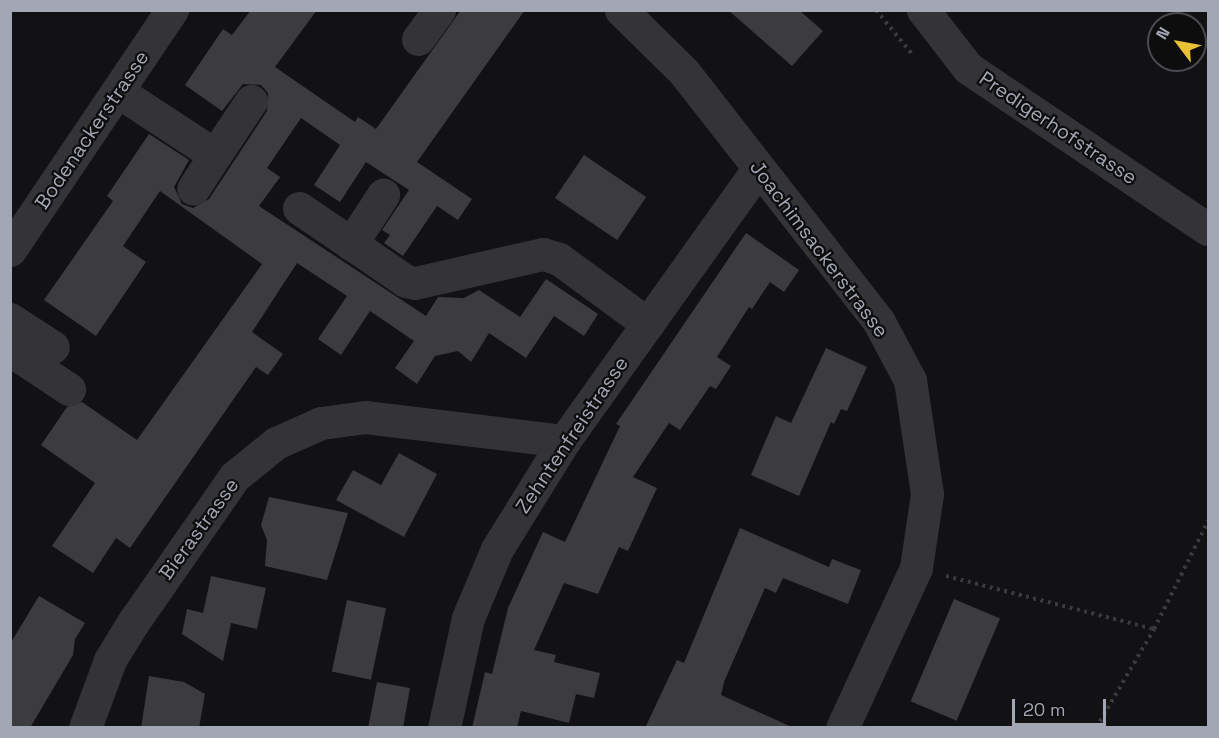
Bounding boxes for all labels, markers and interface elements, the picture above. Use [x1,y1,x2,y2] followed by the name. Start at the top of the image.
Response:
[1147,12,1207,72] north arrow
[1151,23,1175,43] text: N
[30,46,154,214] street label: Bodenackerstrasse
[975,66,1141,190] street label: Predigerhofstrasse
[745,156,893,342] street label: Joachimsackerstrasse
[511,352,633,518] street label: Zehntenfreistrasse
[154,474,244,584] street label: Bierastrasse
[1015,687,1110,725] scale bar
[1023,698,1066,721] text: 20 m

